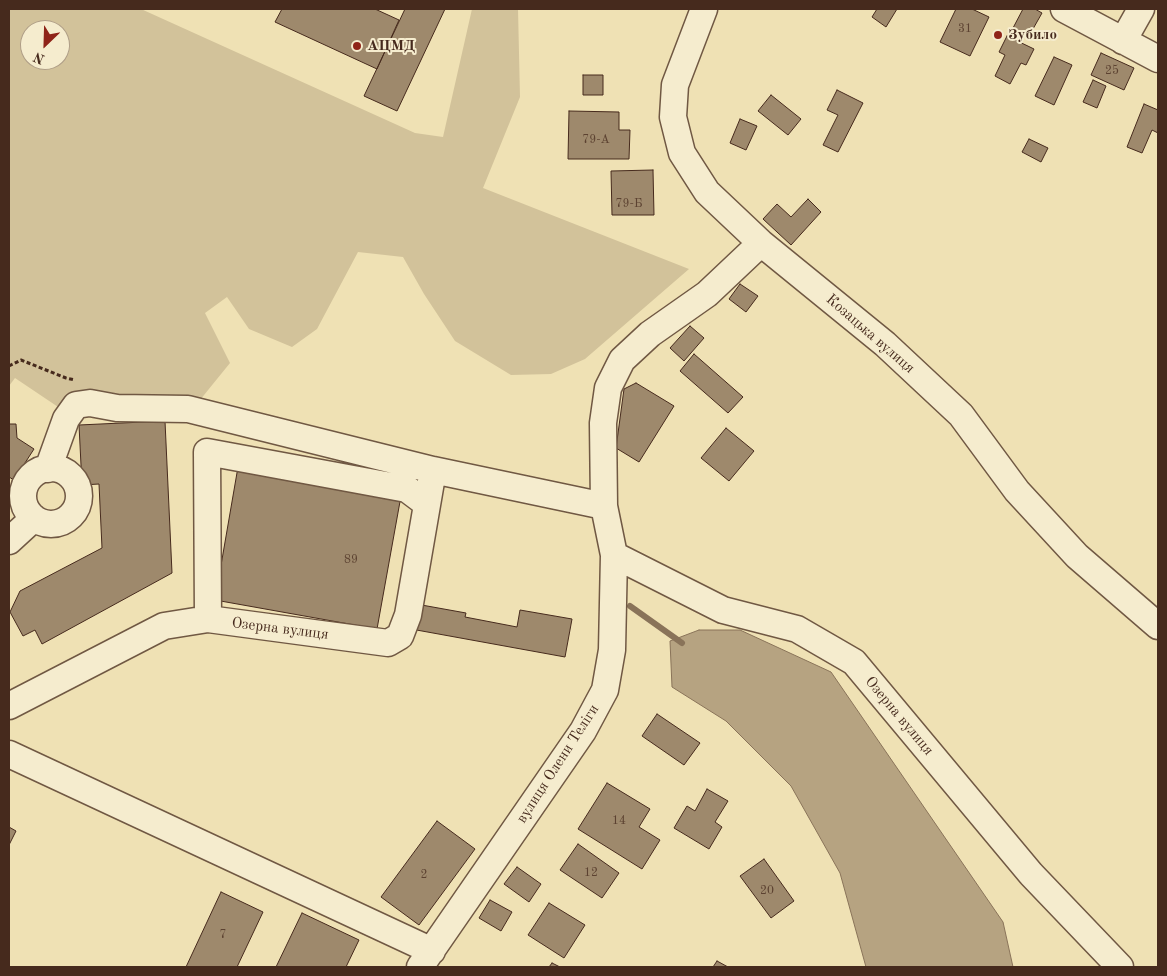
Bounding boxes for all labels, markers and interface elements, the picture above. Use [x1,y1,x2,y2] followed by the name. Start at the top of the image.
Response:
[20,20,70,70] north arrow
[958,22,972,36] house number: 31
[1008,26,1057,44] place label: Зубило
[992,29,1004,41] marker: Зубило
[367,37,415,55] place label: АЦМД
[351,40,363,52] marker: АЦМД
[32,49,47,66] text: N
[1105,64,1119,78] house number: 25
[582,133,610,147] house number: 79-А
[616,197,642,211] house number: 79-Б
[822,291,918,377] street label: Козацька вулиця
[344,553,358,567] house number: 89
[231,614,329,644] street label: Озерна вулиця
[861,673,937,759] street label: Озерна вулиця
[513,701,603,827] street label: вулиця Олени Теліги
[612,814,626,828] house number: 14
[584,866,598,880] house number: 12
[421,868,427,882] house number: 2
[760,884,774,898] house number: 20
[220,928,226,942] house number: 7

